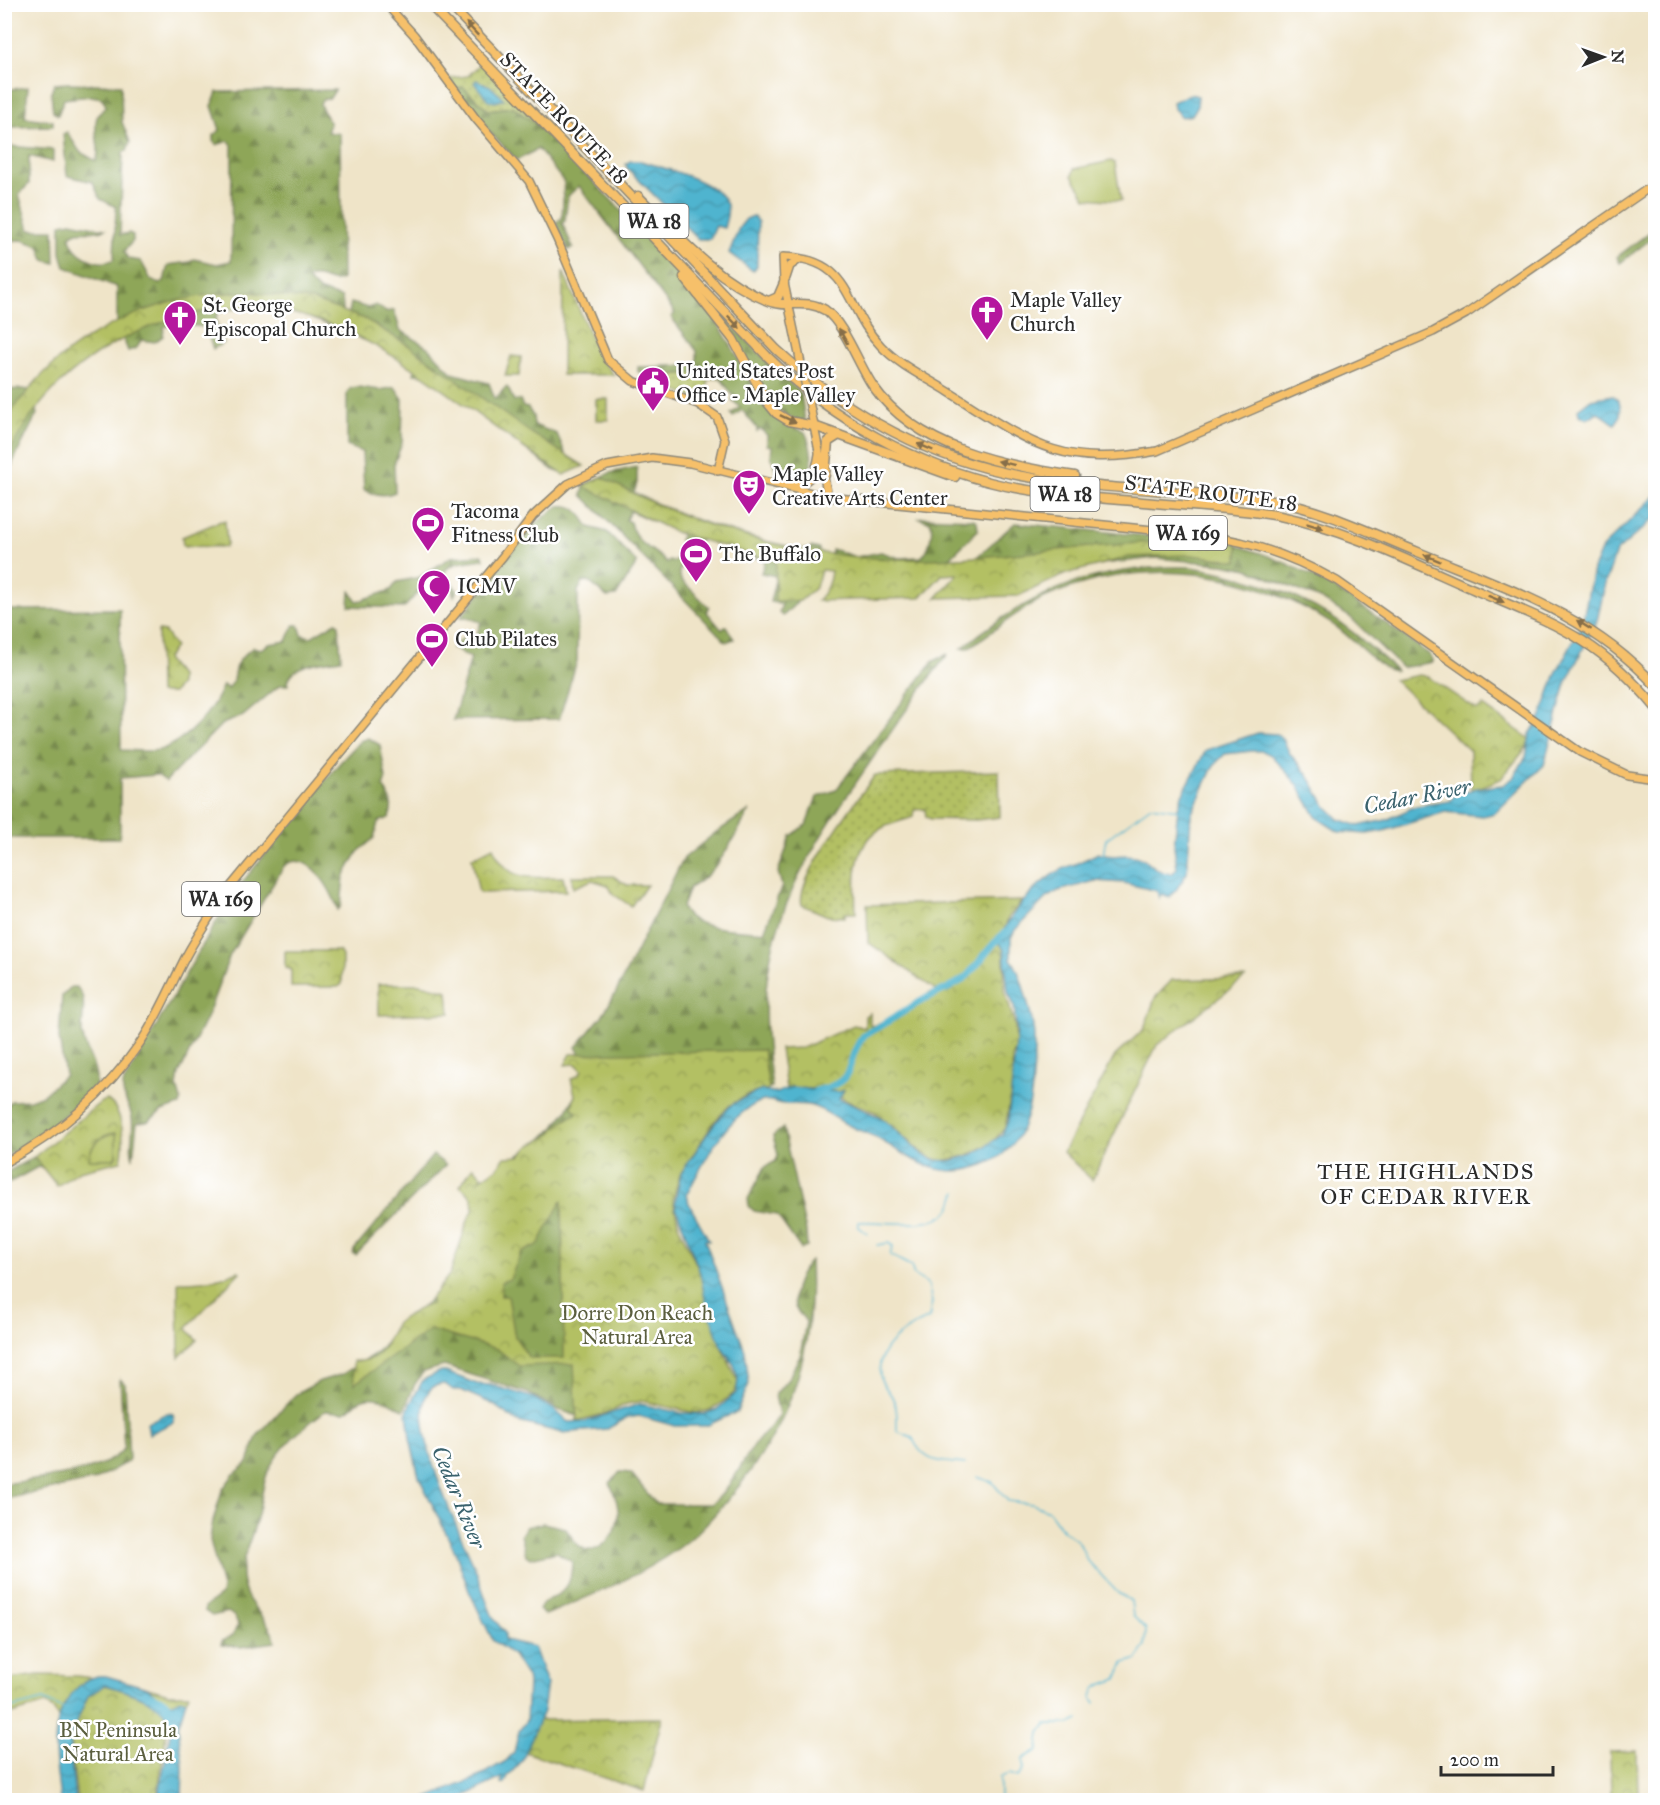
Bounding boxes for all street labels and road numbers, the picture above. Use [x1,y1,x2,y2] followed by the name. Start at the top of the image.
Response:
[494,46,634,190] street label: STATE ROUTE 18
[620,204,688,238] road number: WA 18
[1123,470,1299,516] street label: STATE ROUTE 18
[1030,477,1100,511] road number: WA 18
[1149,516,1227,550] road number: WA 169
[182,882,260,916] road number: WA 169

